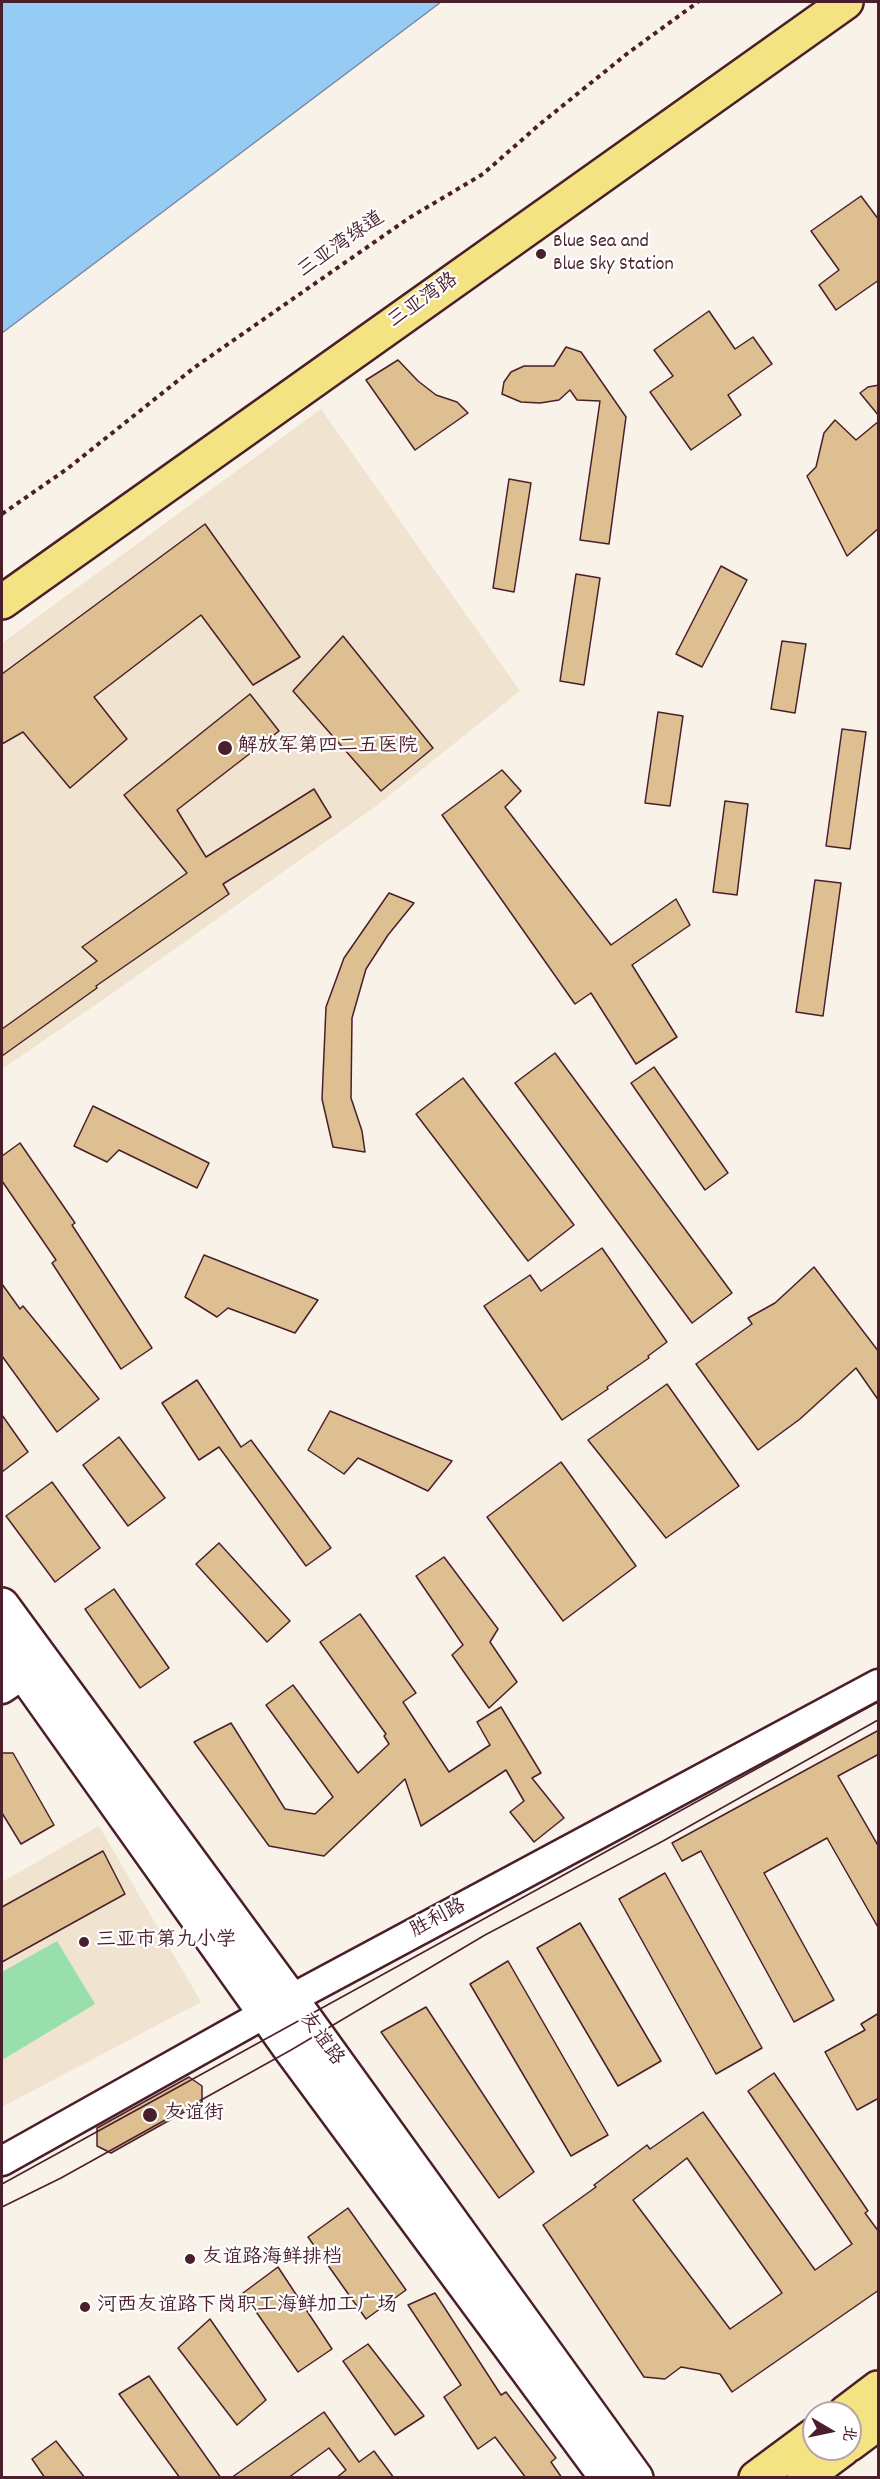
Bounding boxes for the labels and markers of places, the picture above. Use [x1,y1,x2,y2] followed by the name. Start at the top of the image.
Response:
[553,231,674,278] place label: Blue Sea and Blue Sky Station
[534,247,548,261] marker: Blue Sea and Blue Sky Station
[238,736,418,760] place label: 解放军第四二五医院
[216,739,234,757] marker: 解放军第四二五医院
[96,1930,236,1954] place label: 三亚市第九小学
[77,1935,91,1949] marker: 三亚市第九小学
[164,2103,224,2127] place label: 友谊街
[141,2106,159,2124] marker: 友谊街
[202,2247,342,2271] place label: 友谊路海鲜排档
[183,2252,197,2266] marker: 友谊路海鲜排档
[97,2295,397,2319] place label: 河西友谊路下岗职工海鲜加工广场
[78,2300,92,2314] marker: 河西友谊路下岗职工海鲜加工广场

